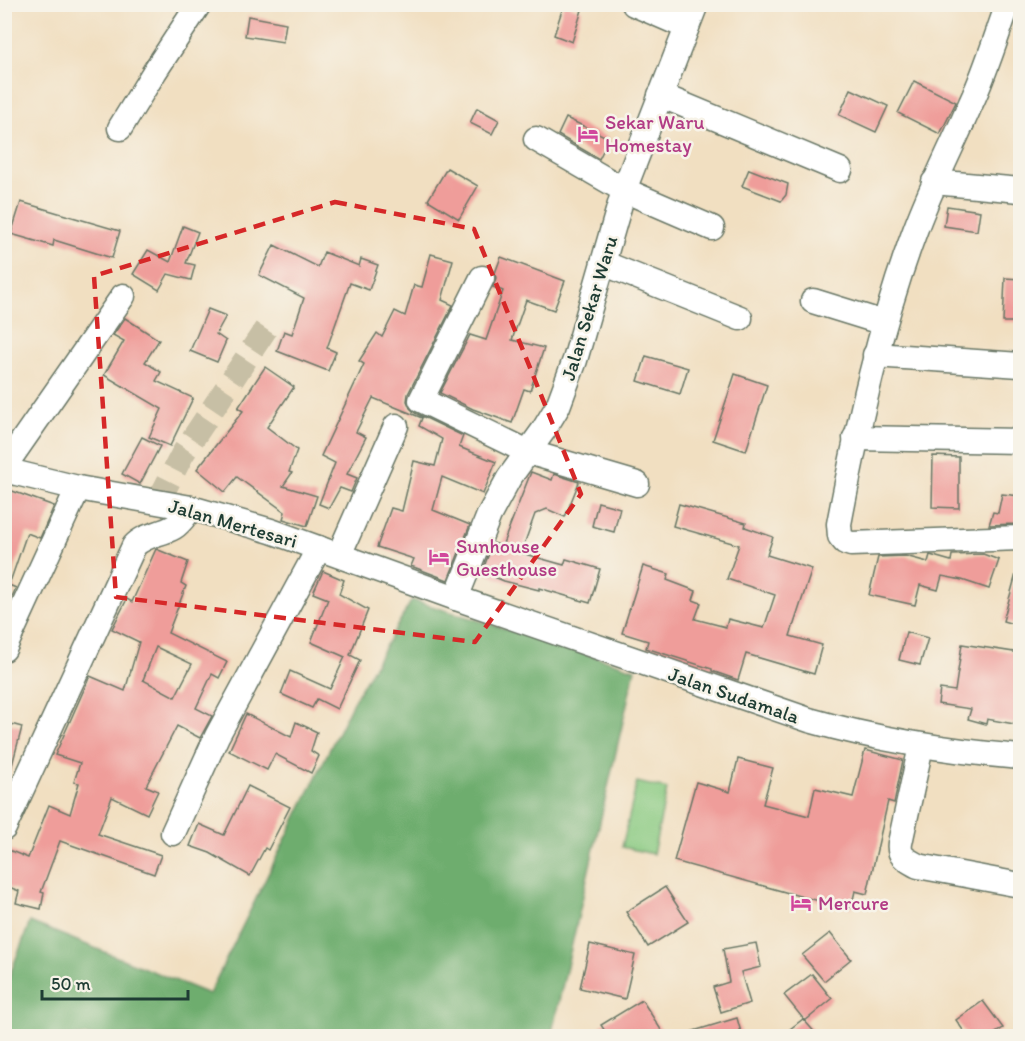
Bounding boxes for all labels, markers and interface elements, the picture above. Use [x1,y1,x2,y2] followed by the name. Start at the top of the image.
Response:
[605,110,704,157] place label: Sekar Waru Homestay
[576,122,600,146] hotel icon: Sekar Waru Homestay
[556,233,622,383] street label: Jalan Sekar Waru
[166,493,300,553] street label: Jalan Mertesari
[456,534,557,581] place label: Sunhouse Guesthouse
[427,545,451,569] hotel icon: Sunhouse Guesthouse
[665,661,803,729] street label: Jalan Sudamala
[789,891,813,915] hotel icon: Mercure
[818,891,889,915] place label: Mercure
[42,963,188,1001] scale bar
[51,973,91,995] text: 50 m

